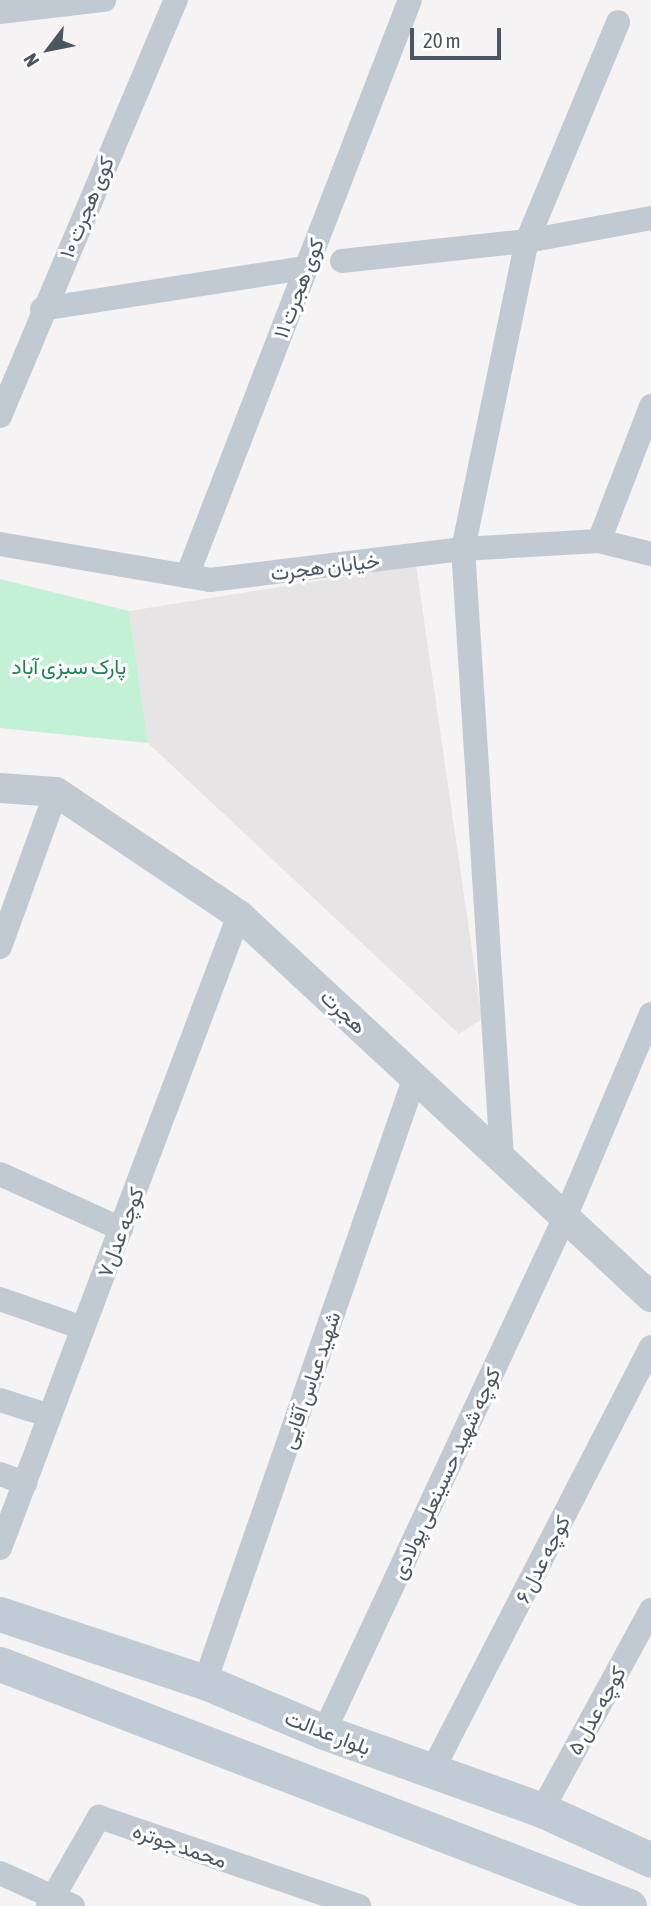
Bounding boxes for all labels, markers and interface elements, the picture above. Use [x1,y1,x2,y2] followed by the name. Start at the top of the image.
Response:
[14,14,84,84] north arrow
[413,14,504,58] scale bar
[423,28,461,52] text: 20 m
[19,50,43,71] text: N
[53,152,119,262] street label: کوی هجرت ۱۰
[267,234,329,342] street label: کوی هجرت ۱۱
[269,547,381,585] street label: خیابان هجرت
[12,653,126,679] park label: پارک سبزی آباد
[316,983,372,1039] street label: هجرت
[91,1183,149,1281] street label: کوچه عدل۷
[275,1308,345,1452] street label: شهید عباس آقایی
[385,1363,505,1583] street label: کوچه شهید حسینعلی پولادی
[509,1511,575,1607] street label: کوچه عدل ۶
[561,1661,631,1759] street label: کوچه عدل ۵
[282,1704,374,1760] street label: بلوار عدالت
[130,1817,230,1873] street label: محمد جوتره

